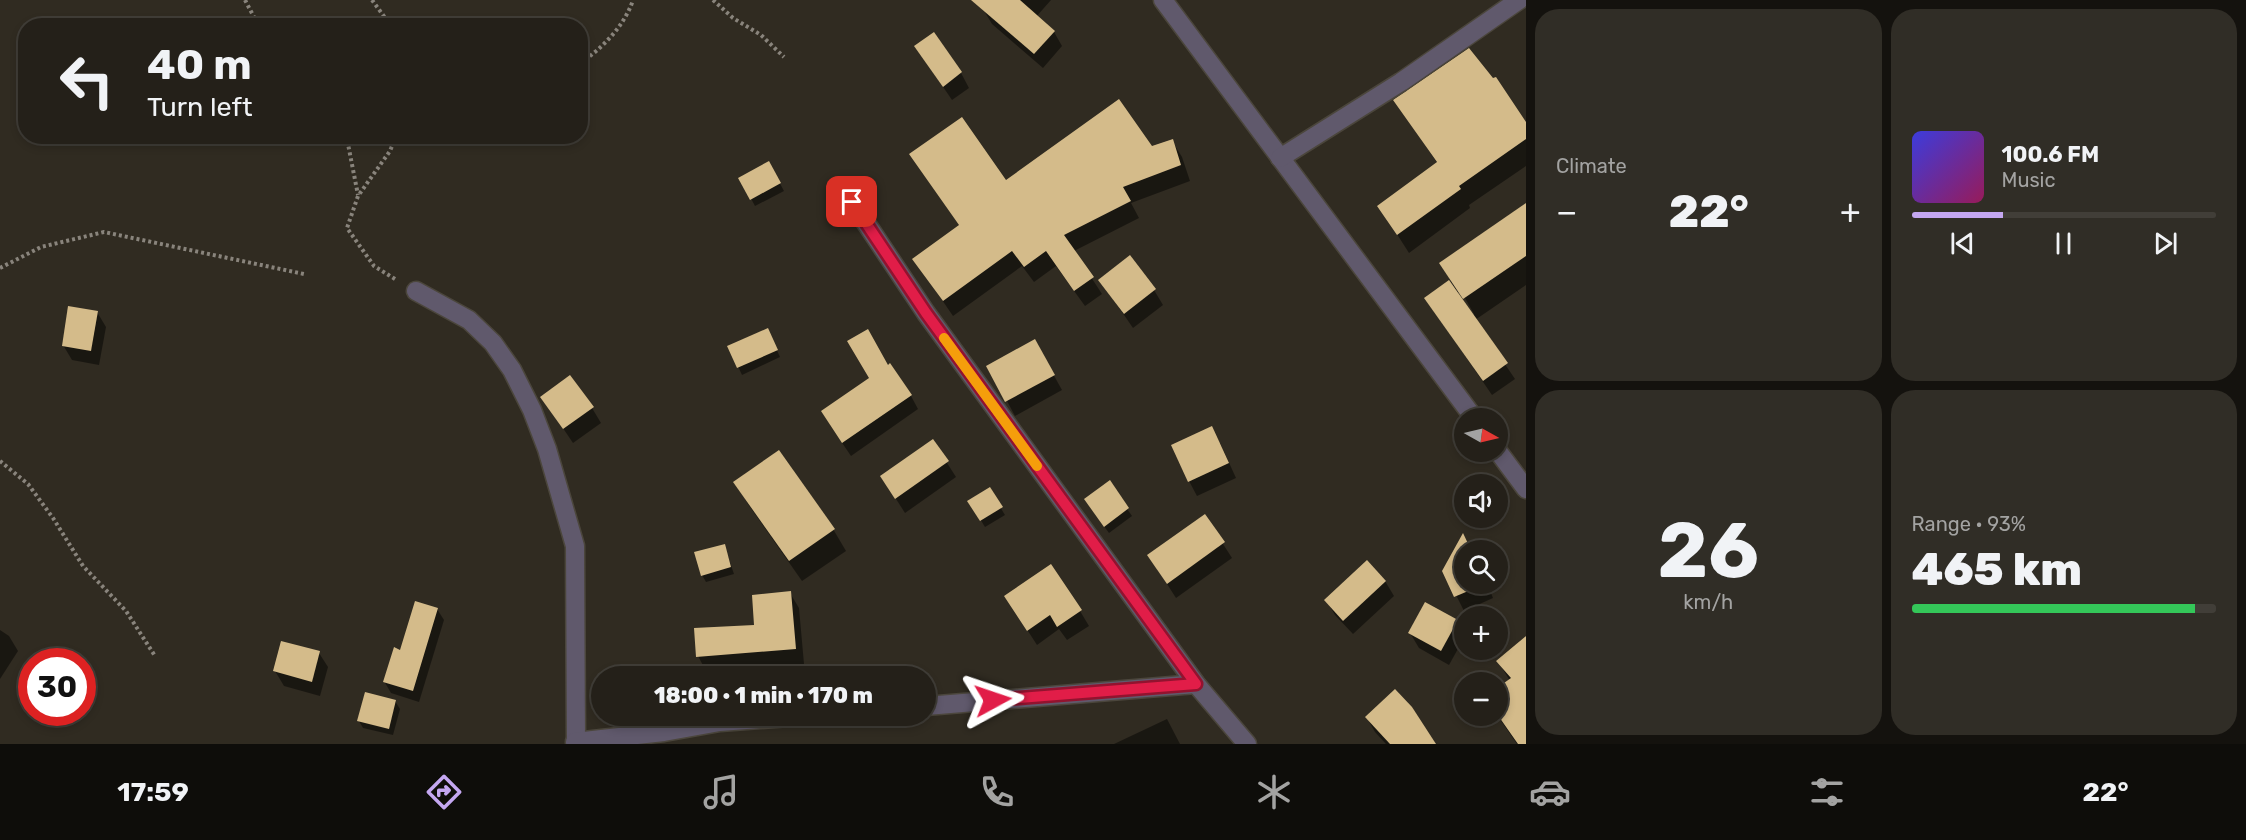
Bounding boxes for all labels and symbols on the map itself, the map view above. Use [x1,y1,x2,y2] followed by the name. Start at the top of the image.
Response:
[826,176,877,227] pin
[1454,408,1508,462] north arrow
[18,648,96,726] speed limit sign: 30
[961,668,1025,732] position arrow

